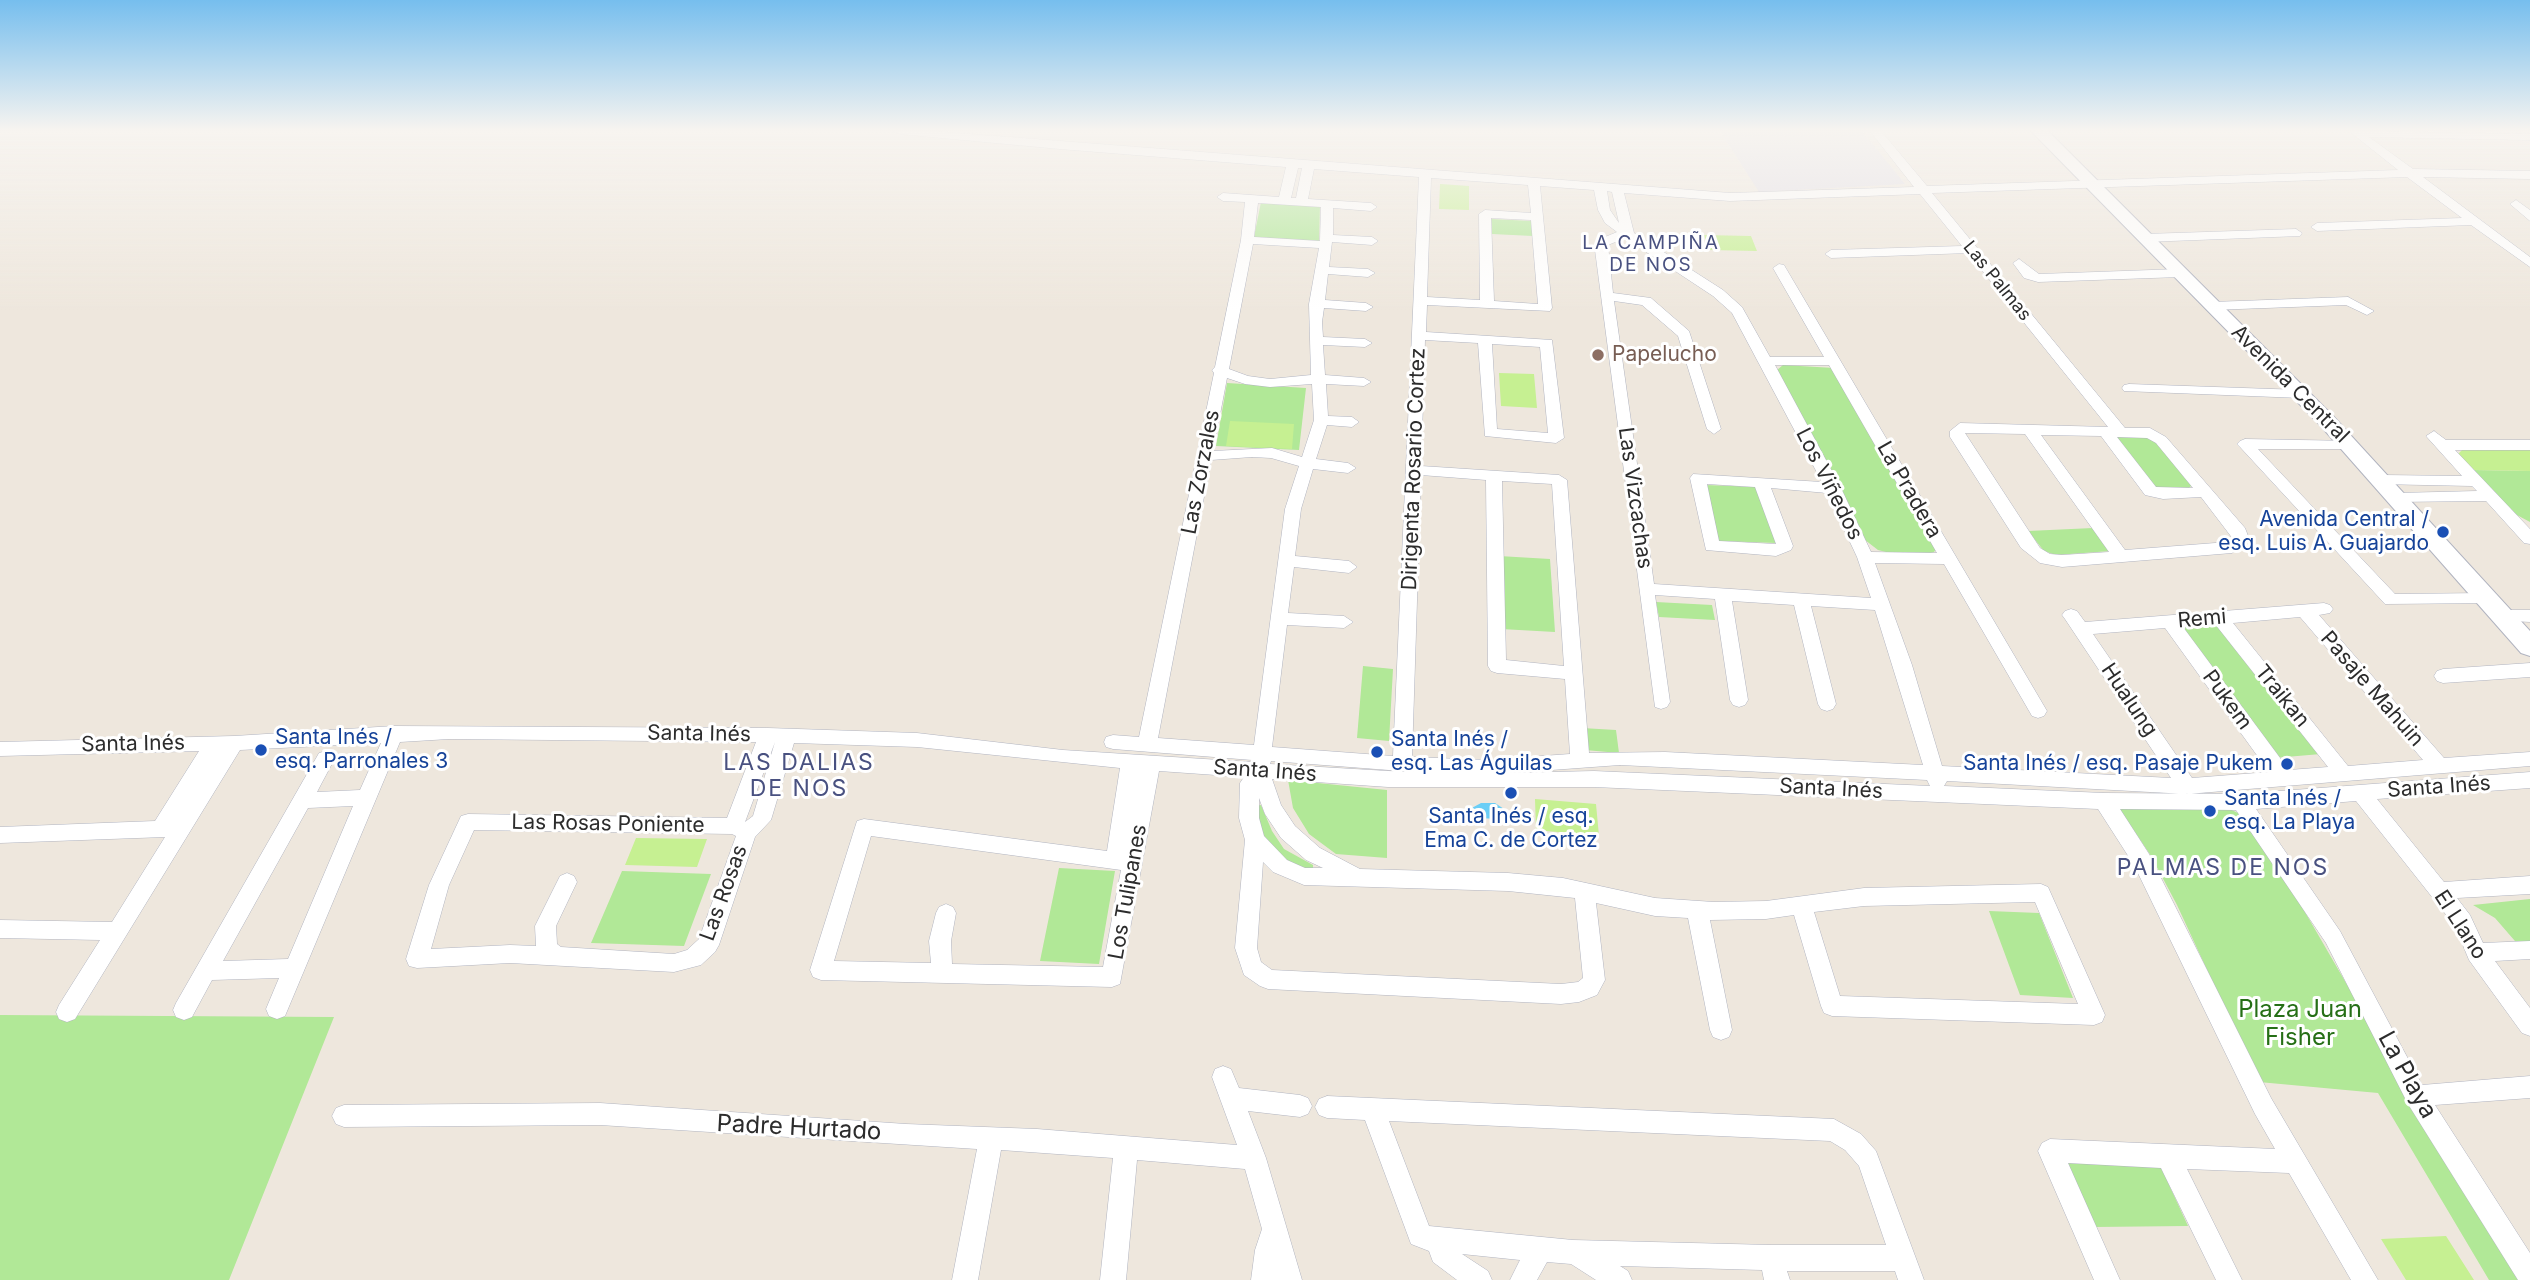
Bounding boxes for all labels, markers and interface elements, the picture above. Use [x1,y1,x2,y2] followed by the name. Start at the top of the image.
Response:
[1583,232,1719,276] district label: LA CAMPIÑA DE NOS
[1958,237,2036,325] street label: Las Palmas
[2226,320,2354,448] street label: Avenida Central
[1612,342,1717,368] place label: Papelucho
[1397,347,1431,591] street label: Dirigenta Rosario Cortez
[1590,347,1606,363] marker: Papelucho
[1177,408,1225,536] street label: Las Zorzales
[1790,424,1868,544] street label: Los Viñedos
[1613,426,1657,570] street label: Las Vizcachas
[1871,437,1947,543] street label: La Pradera
[2218,507,2429,557] place label: Avenida Central / esq. Luis A. Guajardo
[2435,524,2451,540] marker: Avenida Central / esq. Luis A. Guajardo
[2177,604,2227,634] street label: Remi
[2315,626,2429,752] street label: Pasaje Mahuin
[2095,659,2163,741] street label: Hualung
[2249,660,2315,732] street label: Traikan
[2197,665,2257,735] street label: Pukem
[647,720,751,748] street label: Santa Inés
[275,725,448,775] place label: Santa Inés / esq. Parronales 3
[1391,727,1553,777] place label: Santa Inés / esq. Las Águilas
[81,730,185,758] street label: Santa Inés
[253,742,269,758] marker: Santa Inés / esq. Parronales 3
[1369,744,1385,760] marker: Santa Inés / esq. Las Águilas
[724,749,874,803] district label: LAS DALIAS DE NOS
[1963,751,2273,777] place label: Santa Inés / esq. Pasaje Pukem
[1212,755,1318,787] street label: Santa Inés
[2279,756,2295,772] marker: Santa Inés / esq. Pasaje Pukem
[2386,771,2492,803] street label: Santa Inés
[1779,774,1883,804] street label: Santa Inés
[1503,785,1519,801] marker: Santa Inés / esq. Ema C. de Cortez
[2224,786,2355,836] place label: Santa Inés / esq. La Playa
[2202,803,2218,819] marker: Santa Inés / esq. La Playa
[1424,804,1598,854] place label: Santa Inés / esq. Ema C. de Cortez
[511,810,705,838] street label: Las Rosas Poniente
[1104,823,1152,961] street label: Los Tulipanes
[695,842,753,944] street label: Las Rosas
[2118,854,2328,882] district label: PALMAS DE NOS
[2428,886,2492,964] street label: El Llano
[2238,996,2362,1052] park label: Plaza Juan Fisher
[2371,1027,2443,1123] street label: La Playa
[716,1109,882,1147] street label: Padre Hurtado

